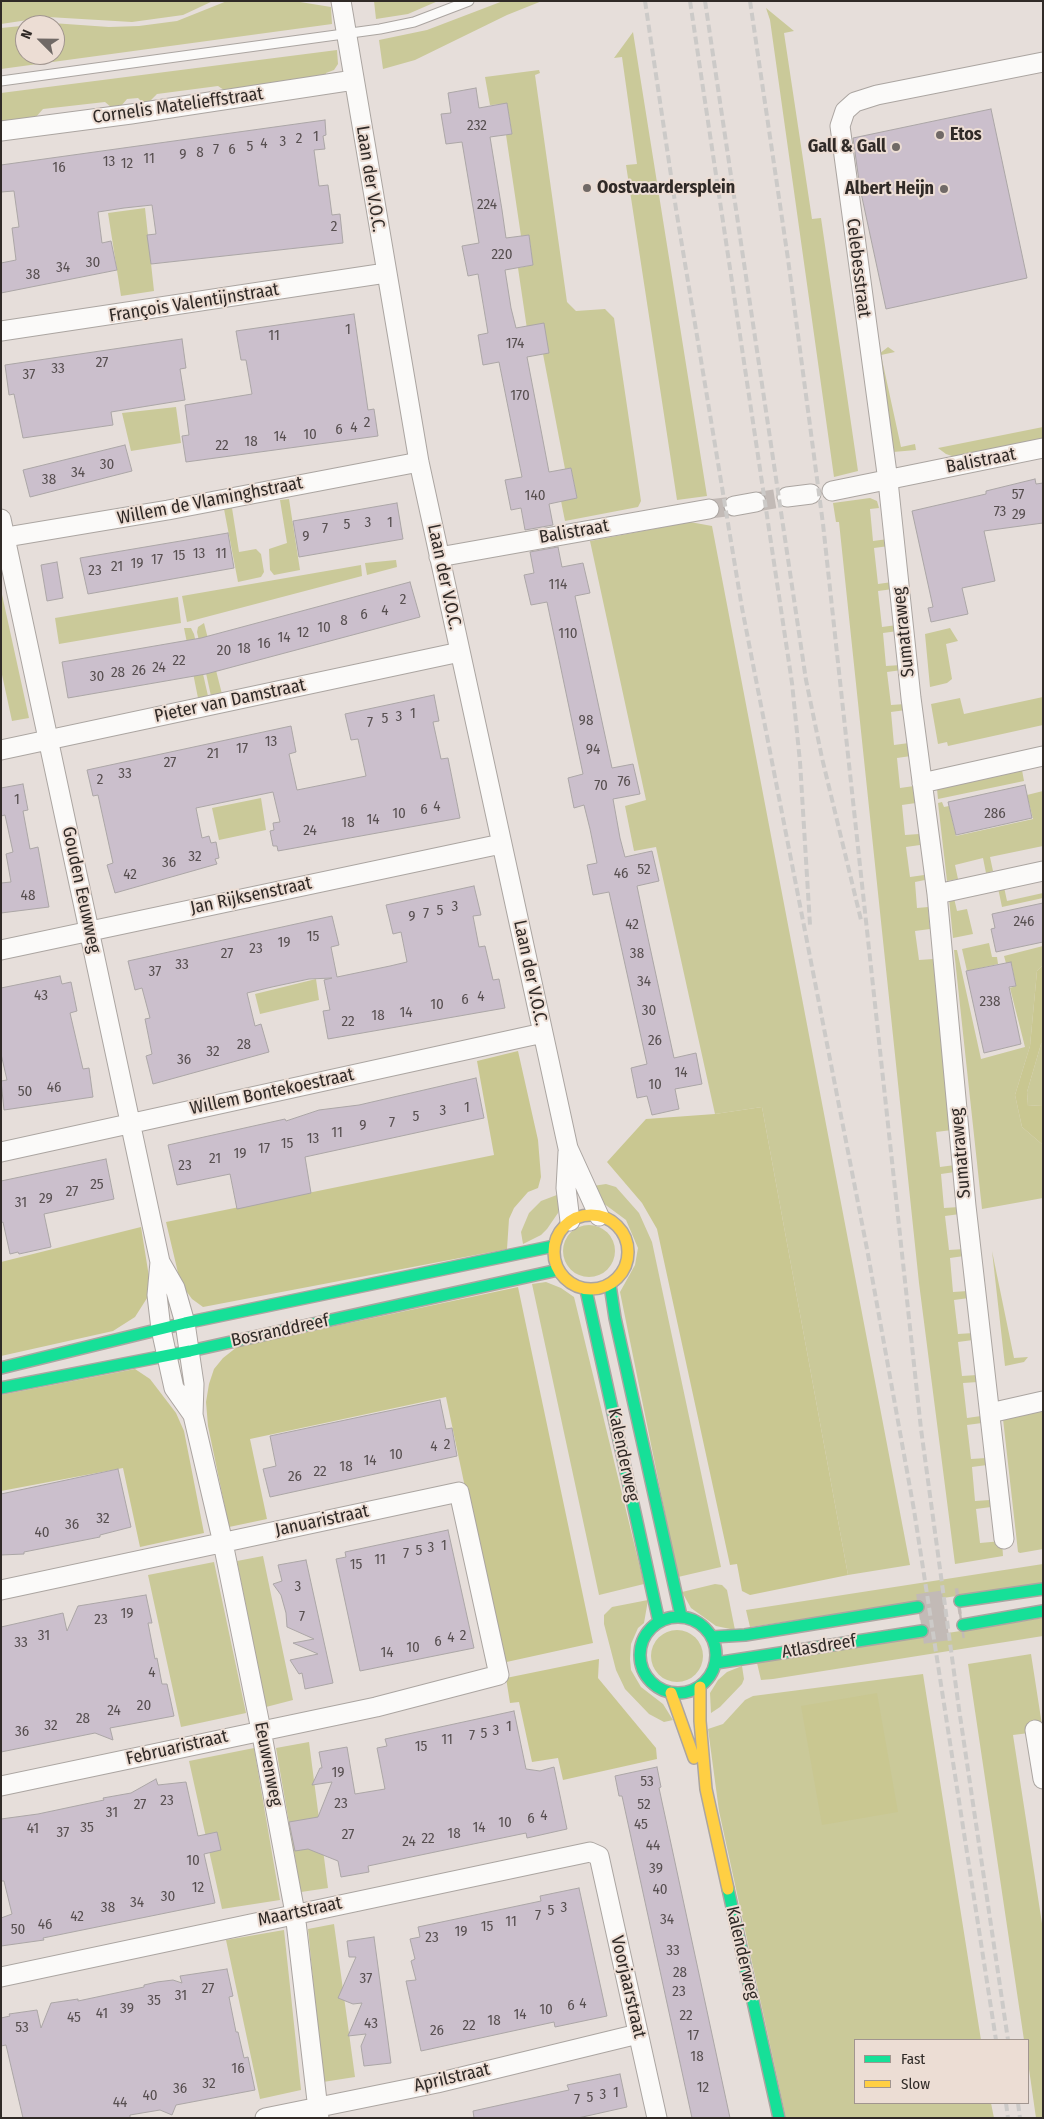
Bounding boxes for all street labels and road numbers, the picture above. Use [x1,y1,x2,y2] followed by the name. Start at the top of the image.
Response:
[91,83,265,129] street label: Cornelis Matelieffstraat
[351,124,389,234] street label: Laan der V.O.C.
[841,217,875,319] street label: Celebesstraat
[107,279,281,327] street label: François Valentijnstraat
[944,444,1018,478] street label: Balistraat
[115,472,305,530] street label: Willem de Vlaminghstraat
[537,515,611,549] street label: Balistraat
[422,522,466,632] street label: Laan der V.O.C.
[889,586,919,678] street label: Sumatraweg
[153,674,307,728] street label: Pieter van Damstraat
[57,825,105,955] street label: Gouden Eeuwweg
[188,873,314,919] street label: Jan Rijksenstraat
[508,918,552,1028] street label: Laan der V.O.C.
[188,1064,356,1120] street label: Willem Bontekoestraat
[946,1107,976,1199] street label: Sumatraweg
[229,1310,331,1352] street label: Bosranddreef
[603,1406,643,1504] street label: Kalenderweg
[273,1501,371,1541] street label: Januaristraat
[780,1630,858,1664] street label: Atlasdreef
[249,1720,287,1808] street label: Eeuwenweg
[124,1726,230,1770] street label: Februaristraat
[256,1893,344,1931] street label: Maartstraat
[721,1904,763,2002] street label: Kalenderweg
[606,1934,650,2040] street label: Voorjaarstraat
[412,2059,492,2097] street label: Aprilstraat

